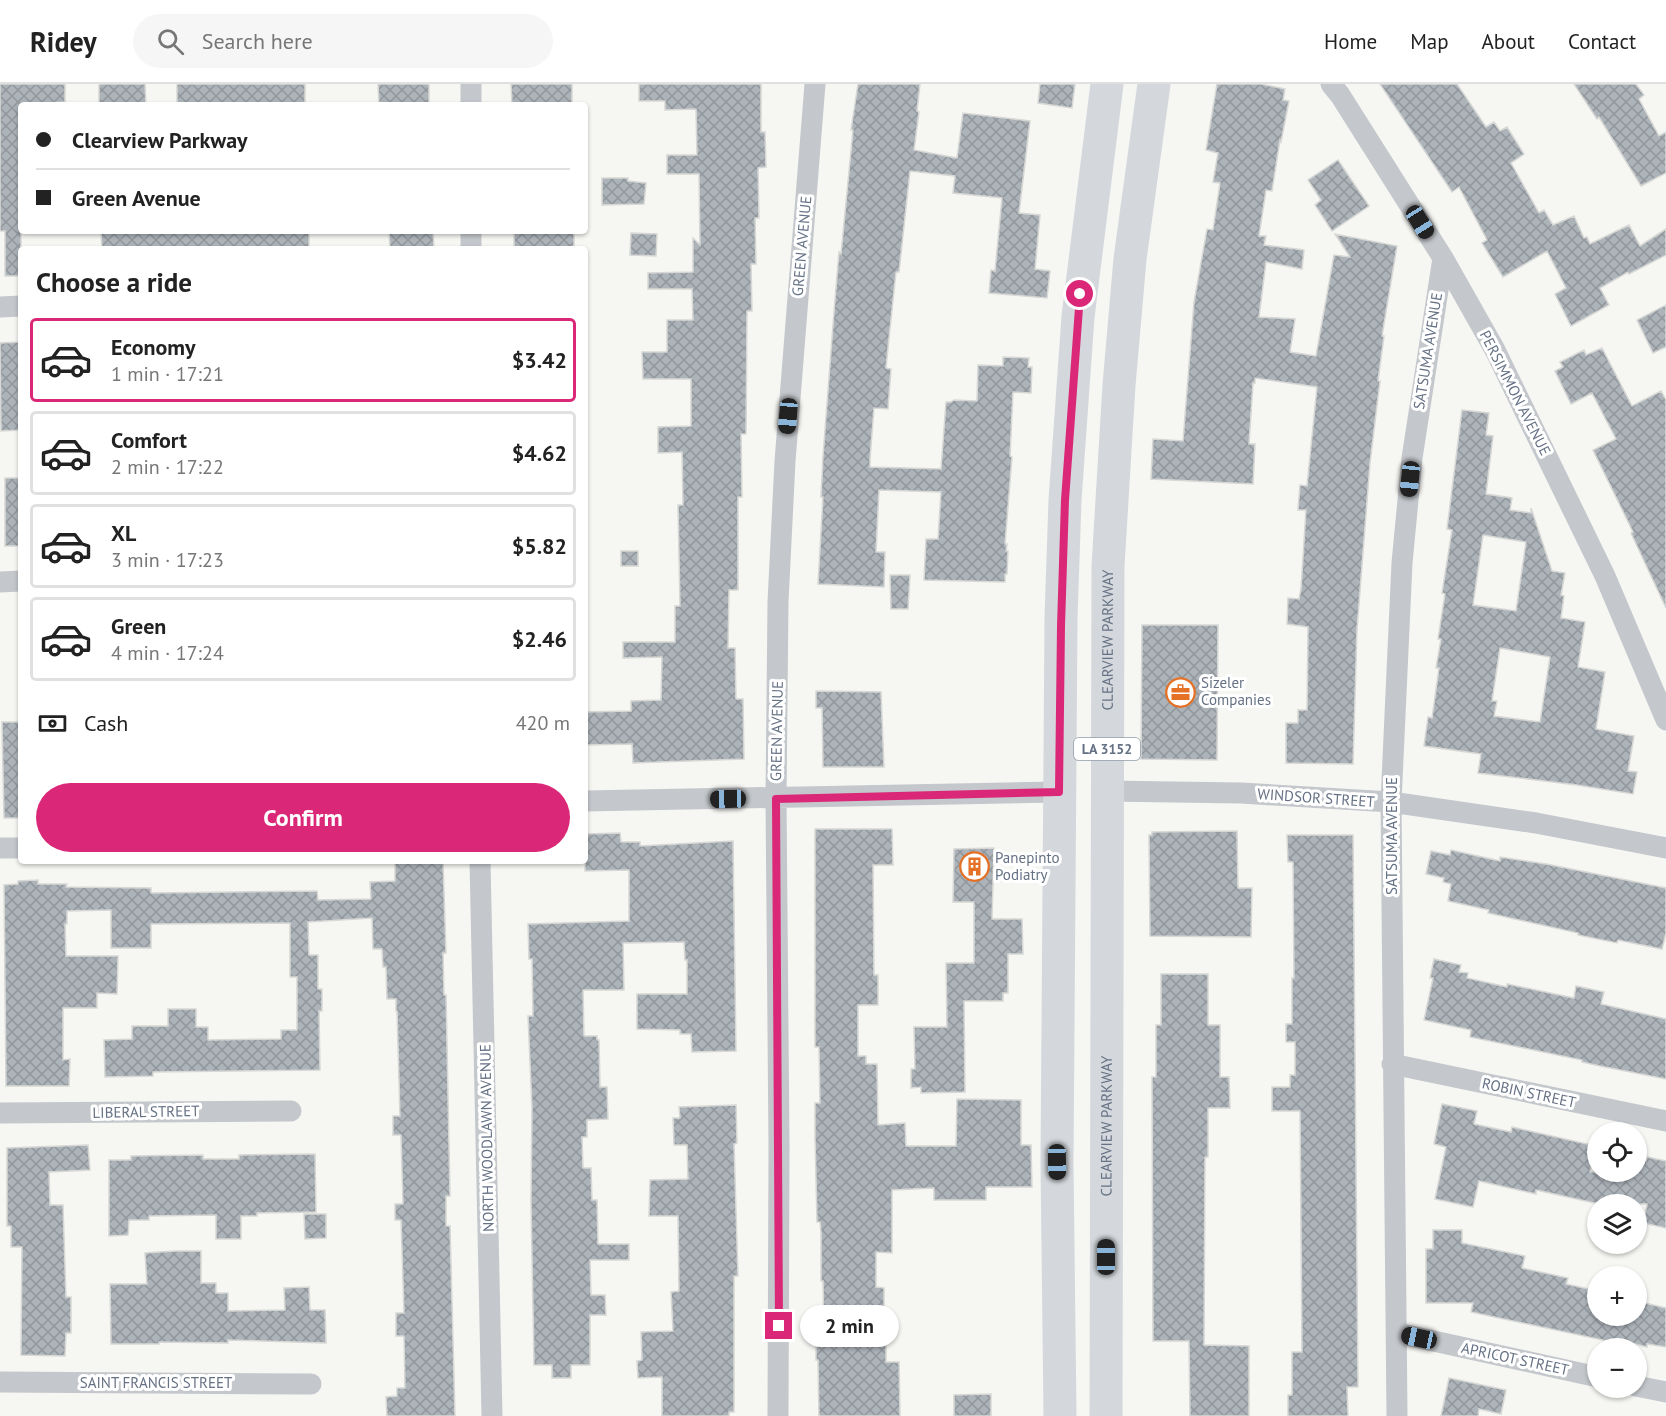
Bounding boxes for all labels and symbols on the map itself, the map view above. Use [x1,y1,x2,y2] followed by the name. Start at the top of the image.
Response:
[788,195,815,297] street label: GREEN AVENUE
[1403,202,1437,242] car
[1066,280,1093,307] route start
[1409,291,1446,411] street label: SATSUMA AVENUE
[1476,327,1555,459] street label: PERSIMMON AVENUE
[777,397,799,435] car
[1399,460,1421,498] car
[1098,569,1117,710] street label: CLEARVIEW PARKWAY
[1201,673,1271,709] place label: Sizeler Companies
[1164,676,1196,708] office icon: Sizeler Companies
[766,681,787,781] street label: GREEN AVENUE
[1074,738,1140,760] road number: LA 3152
[1382,777,1401,895] street label: SATSUMA AVENUE
[1257,784,1376,811] street label: WINDSOR STREET
[710,790,746,808] car
[995,848,1059,884] place label: Panepinto Podiatry
[958,851,990,883] building icon: Panepinto Podiatry
[475,1044,498,1232] street label: NORTH WOODLAWN AVENUE
[1097,1055,1116,1196] street label: CLEARVIEW PARKWAY
[1480,1073,1578,1112] street label: ROBIN STREET
[92,1101,200,1122] street label: LIBERAL STREET
[1048,1144,1066,1180] car
[1097,1239,1115,1275] car
[800,1305,899,1347] callout: 2 min
[765,1312,792,1339] route end
[1400,1325,1438,1351] car
[1460,1338,1571,1379] street label: APRICOT STREET
[80,1373,233,1392] street label: SAINT FRANCIS STREET

